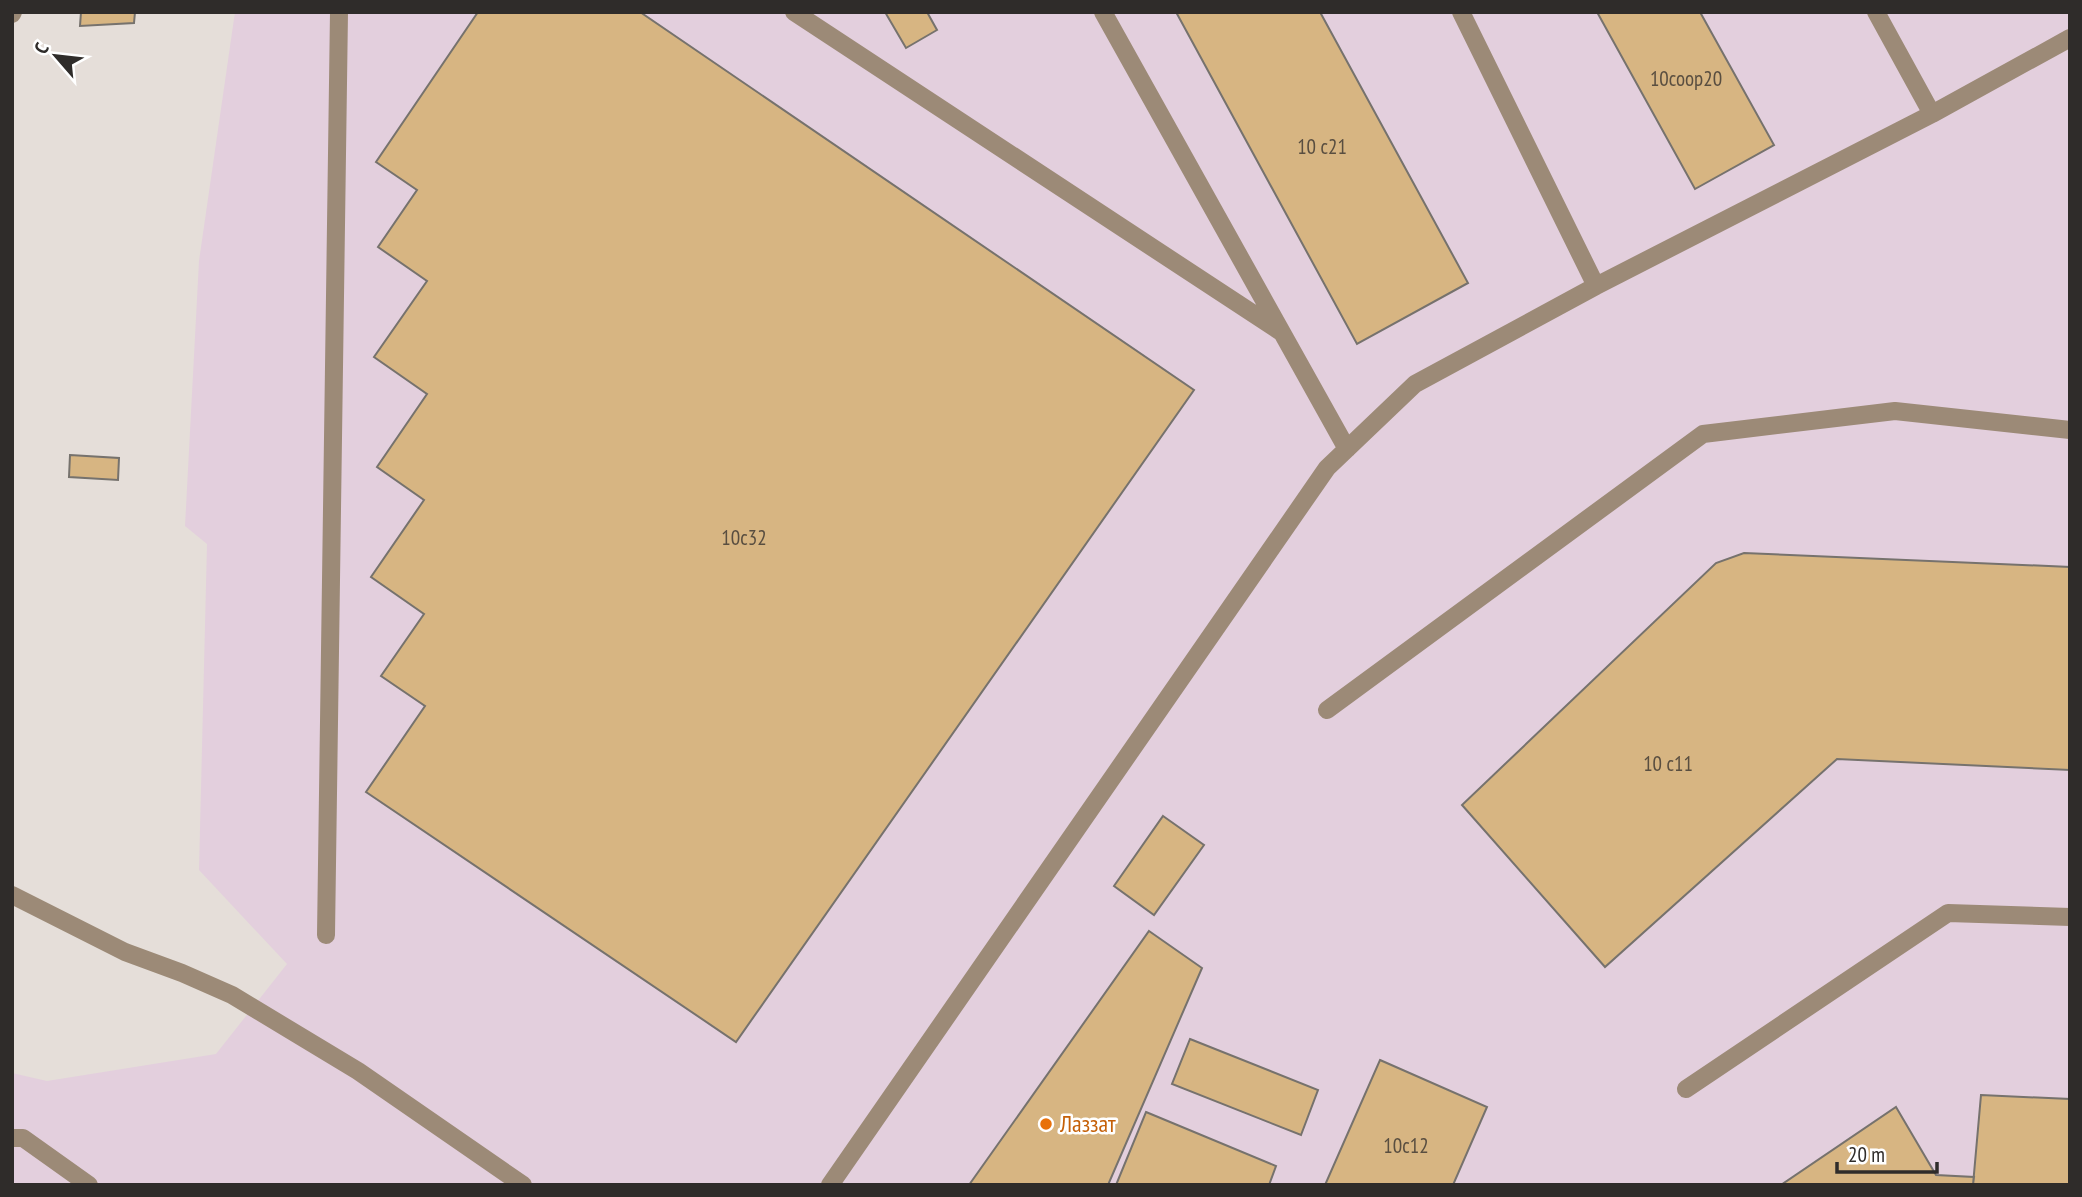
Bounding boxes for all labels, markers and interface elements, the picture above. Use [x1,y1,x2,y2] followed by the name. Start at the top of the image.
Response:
[21,21,91,91] north arrow
[28,38,54,57] text: С
[1650,65,1722,92] house number: 10соор20
[1297,133,1347,160] house number: 10 с21
[721,524,767,551] house number: 10с32
[1643,750,1693,777] house number: 10 с11
[1059,1108,1116,1139] place label: Лаззат
[1038,1116,1054,1132] marker: Лаззат
[1837,1130,1937,1174] scale bar
[1383,1132,1429,1159] house number: 10с12
[1848,1141,1885,1168] text: 20 m

